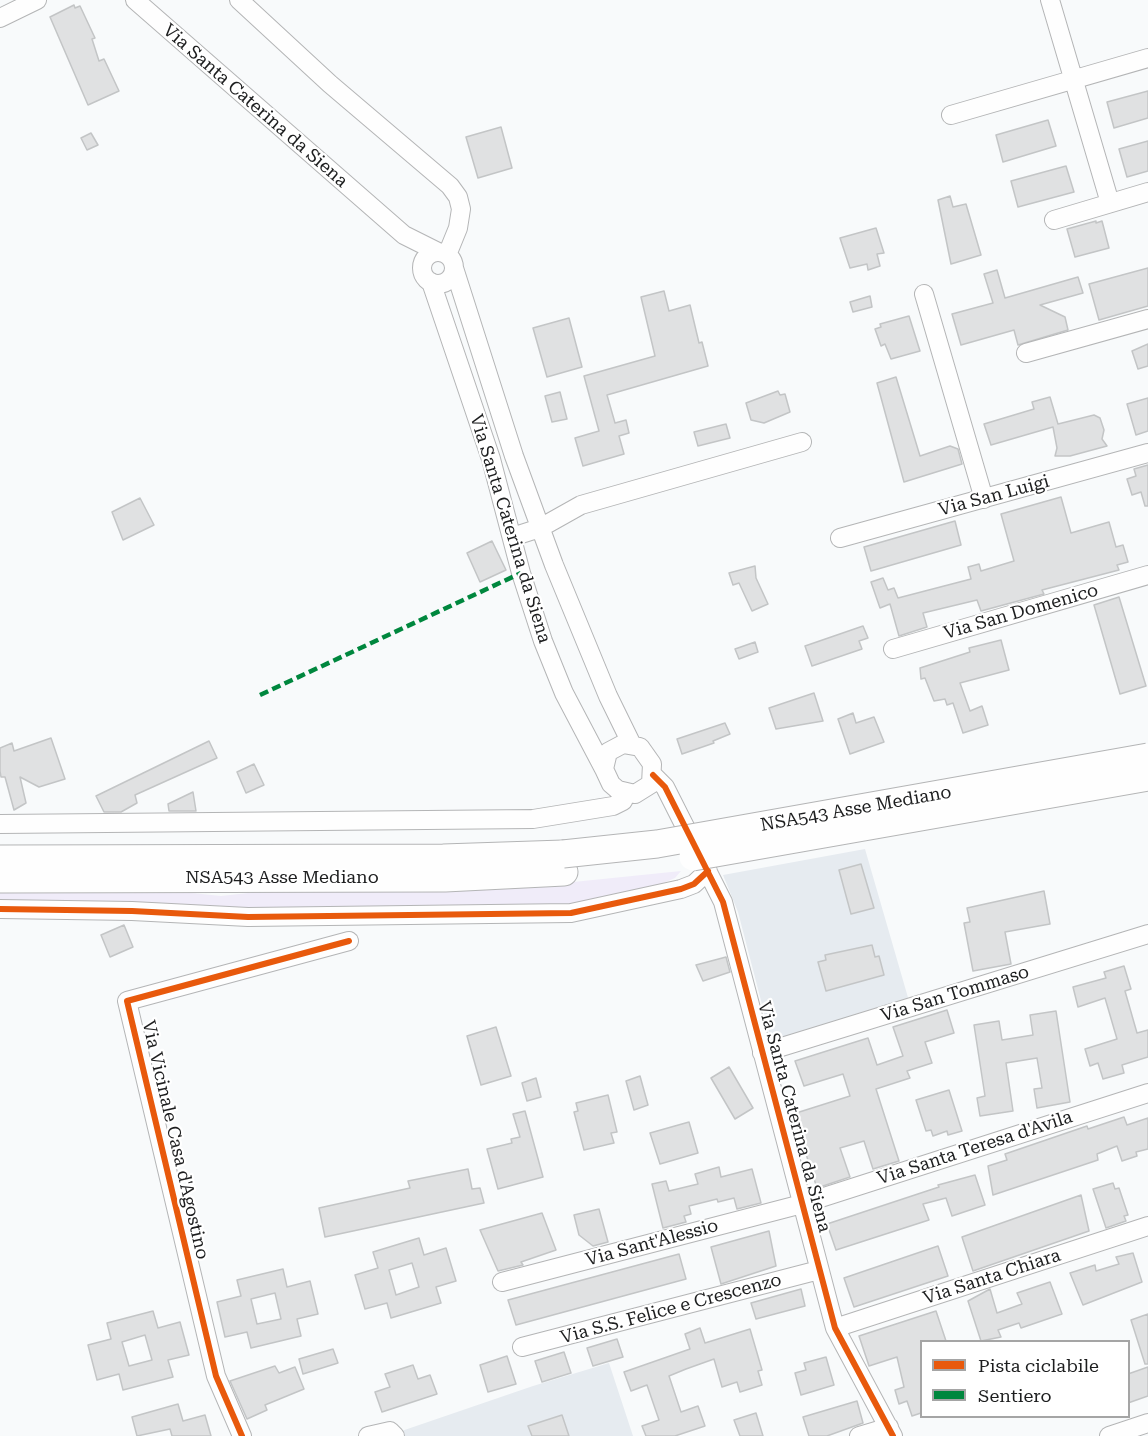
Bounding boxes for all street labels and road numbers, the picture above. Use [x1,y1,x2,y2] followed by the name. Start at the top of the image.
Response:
[158,20,352,192] street label: Via Santa Caterina da Siena
[465,412,555,646] street label: Via Santa Caterina da Siena
[936,471,1052,521] street label: Via San Luigi
[941,580,1101,644] street label: Via San Domenico
[759,782,953,836] street label: NSA543 Asse Mediano
[185,867,379,889] street label: NSA543 Asse Mediano
[878,961,1032,1027] street label: Via San Tommaso
[753,999,835,1235] street label: Via Santa Caterina da Siena
[137,1018,213,1262] street label: Via Vicinale Casa d'Agostino
[875,1106,1075,1190] street label: Via Santa Teresa d'Avila
[583,1215,721,1271] street label: Via Sant'Alessio
[921,1245,1063,1309] street label: Via Santa Chiara
[558,1269,784,1349] street label: Via S.S. Felice e Crescenzo

